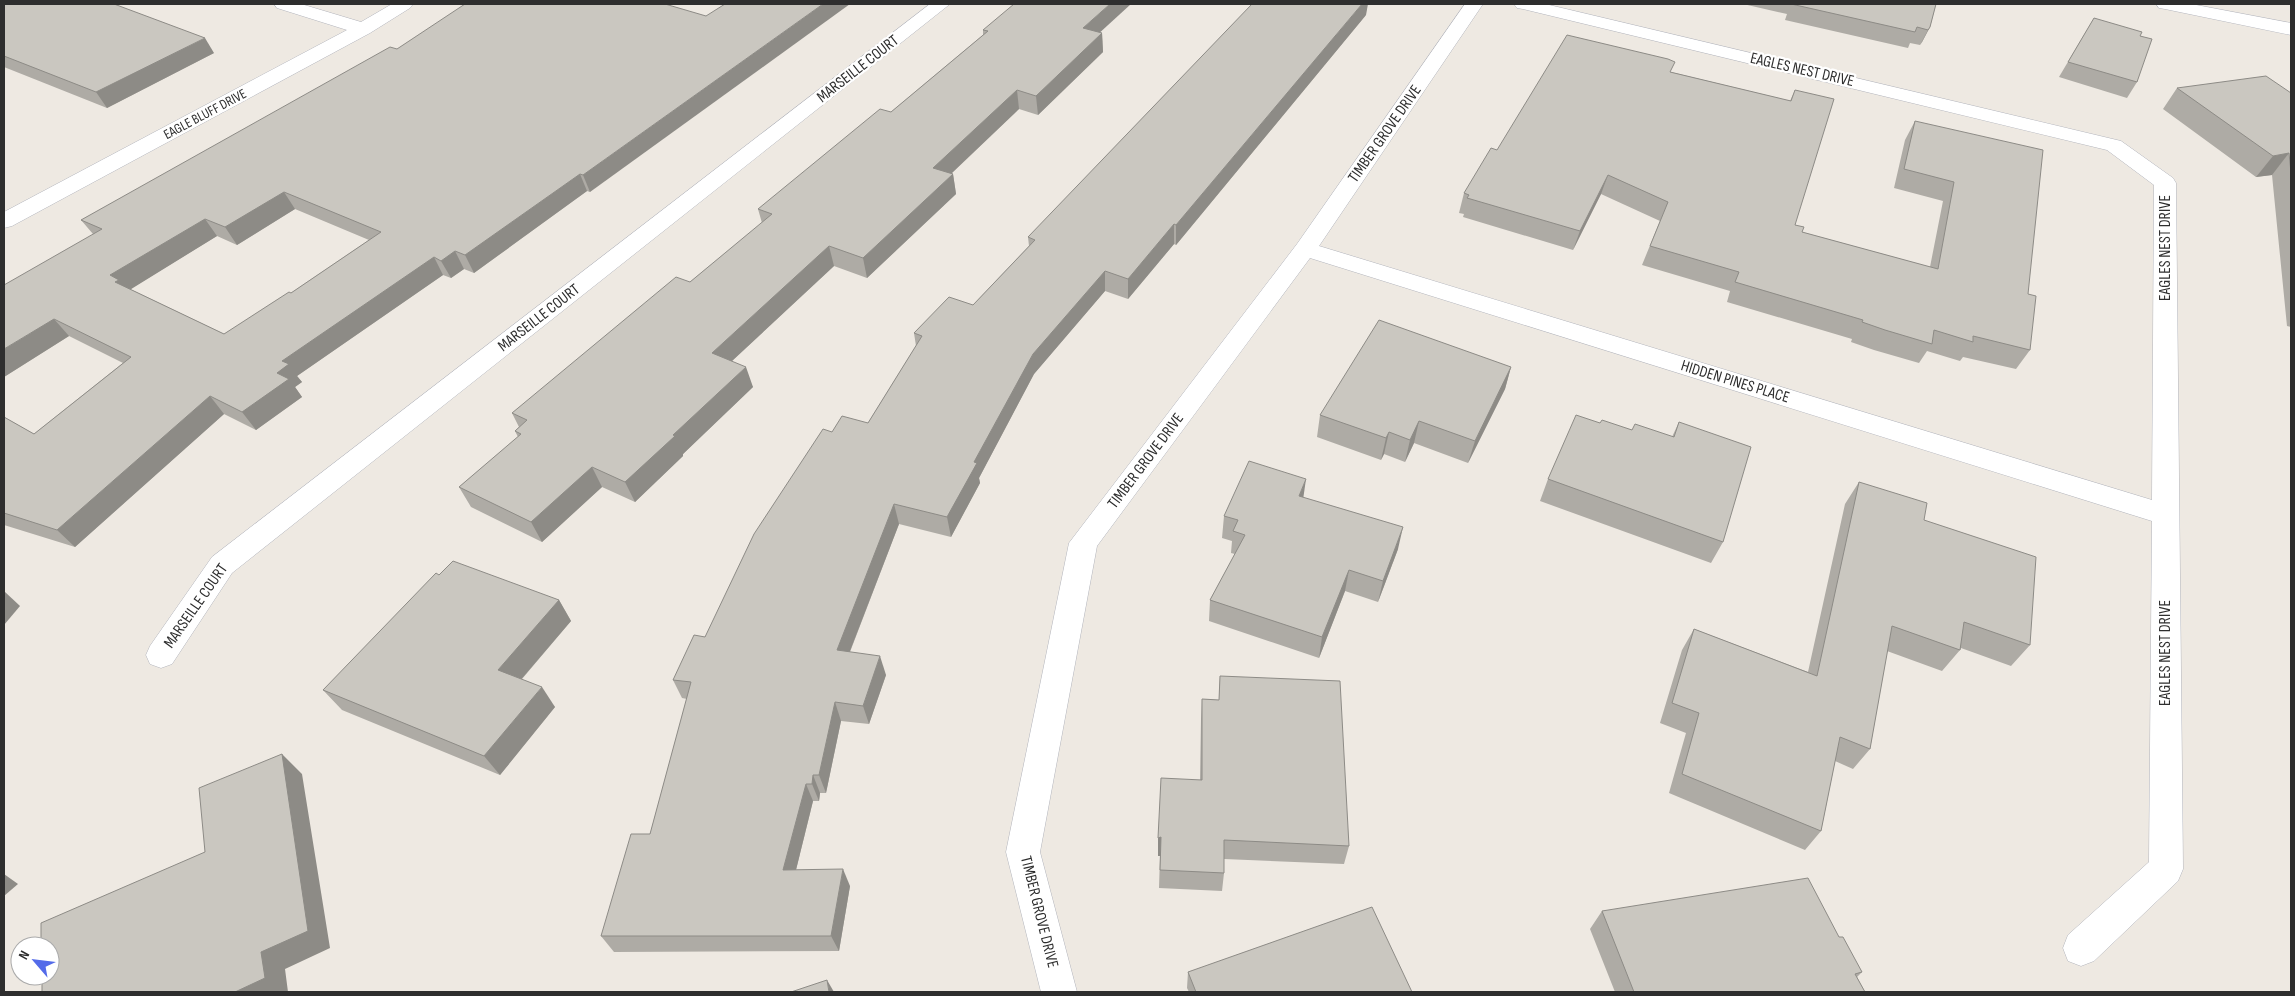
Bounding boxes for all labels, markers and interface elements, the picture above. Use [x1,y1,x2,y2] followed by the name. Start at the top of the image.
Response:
[813,31,903,107] street label: MARSEILLE COURT
[1748,49,1856,91] street label: EAGLES NEST DRIVE
[1344,82,1426,186] street label: TIMBER GROVE DRIVE
[161,85,250,143] street label: EAGLE BLUFF DRIVE
[2156,195,2175,301] street label: EAGLES NEST DRIVE
[494,280,584,356] street label: MARSEILLE COURT
[1678,356,1792,408] street label: HIDDEN PINES PLACE
[1104,410,1188,512] street label: TIMBER GROVE DRIVE
[160,560,232,652] street label: MARSEILLE COURT
[2156,600,2175,706] street label: EAGLES NEST DRIVE
[1016,854,1062,970] street label: TIMBER GROVE DRIVE
[10,936,60,986] north arrow
[15,948,33,962] text: N

